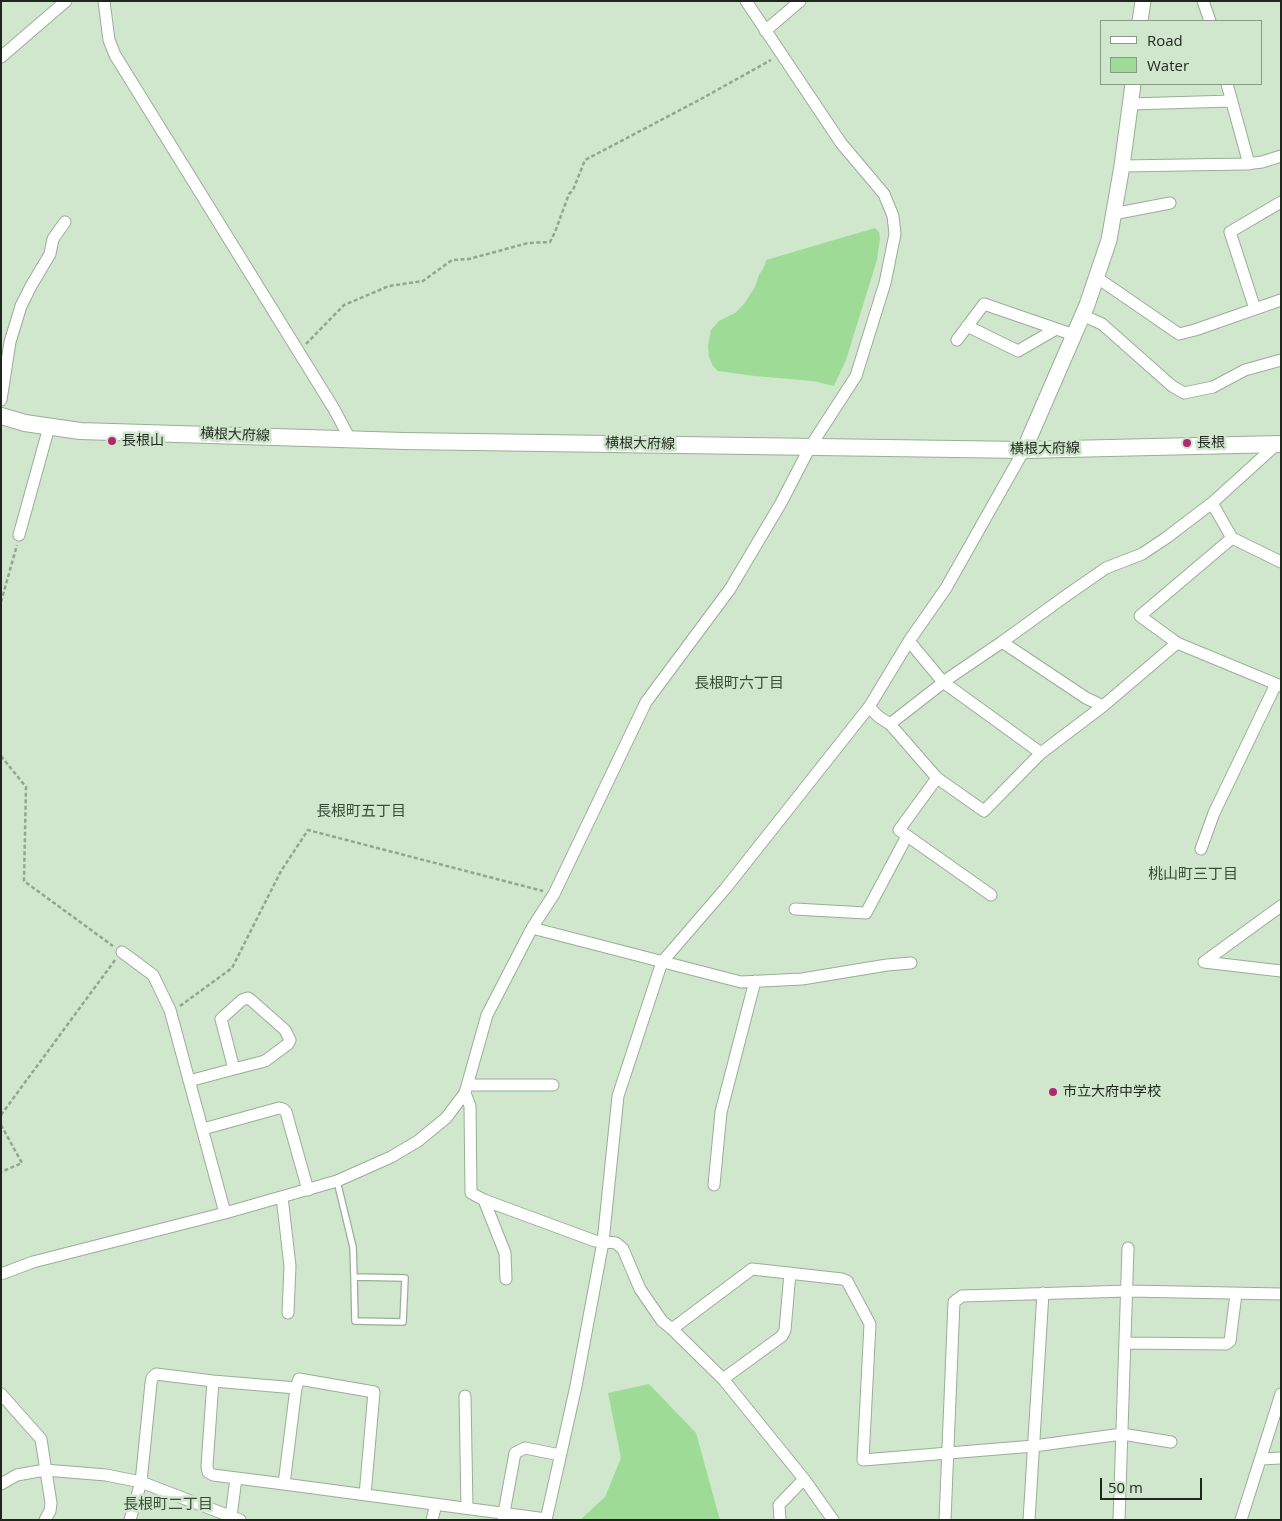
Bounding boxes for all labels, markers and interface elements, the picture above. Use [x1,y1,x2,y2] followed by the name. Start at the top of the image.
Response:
[1100,20,1262,85] legend
[1147,30,1183,50] text: Road
[1147,55,1189,75] text: Water
[200,425,270,445] street label: 横根大府線
[122,433,164,449] place label: 長根山
[106,435,118,447] marker: 長根山
[605,435,675,453] street label: 横根大府線
[1197,435,1225,451] place label: 長根
[1181,437,1193,449] marker: 長根
[1010,440,1080,458] street label: 横根大府線
[694,675,784,693] district label: 長根町六丁目
[316,803,406,821] district label: 長根町五丁目
[1148,866,1238,884] district label: 桃山町三丁目
[1063,1084,1161,1100] place label: 市立大府中学校
[1047,1086,1059,1098] marker: 市立大府中学校
[1102,1468,1204,1500] scale bar
[1108,1477,1143,1497] text: 50 m
[123,1496,213,1514] district label: 長根町二丁目

